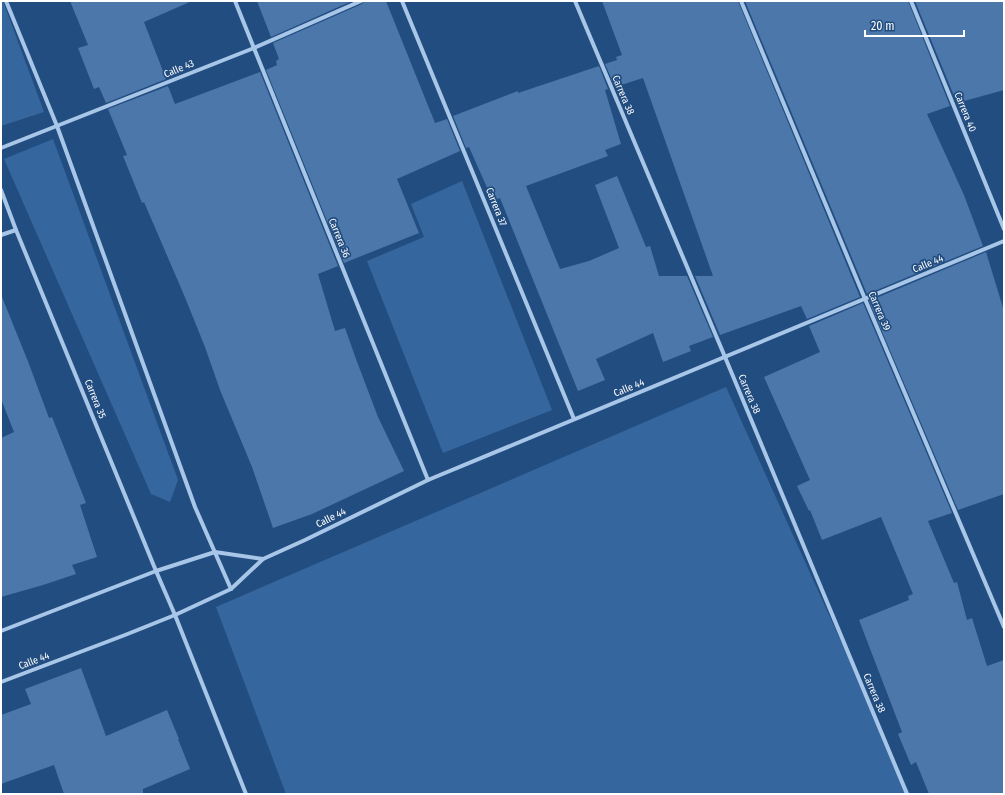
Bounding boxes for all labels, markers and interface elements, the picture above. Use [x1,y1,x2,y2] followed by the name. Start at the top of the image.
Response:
[865,12,964,38] scale bar
[871,19,895,33] text: 20 m
[162,57,196,80] street label: Calle 43
[609,74,637,116] street label: Carrera 38
[952,90,978,134] street label: Carrera 40
[483,186,509,228] street label: Carrera 37
[326,217,352,259] street label: Carrera 36
[911,252,945,276] street label: Calle 44
[865,290,893,332] street label: Carrera 39
[735,373,763,415] street label: Carrera 38
[612,376,646,400] street label: Calle 44
[82,378,108,421] street label: Carrera 35
[314,506,348,530] street label: Calle 44
[17,650,51,672] street label: Calle 44
[860,672,888,714] street label: Carrera 38

